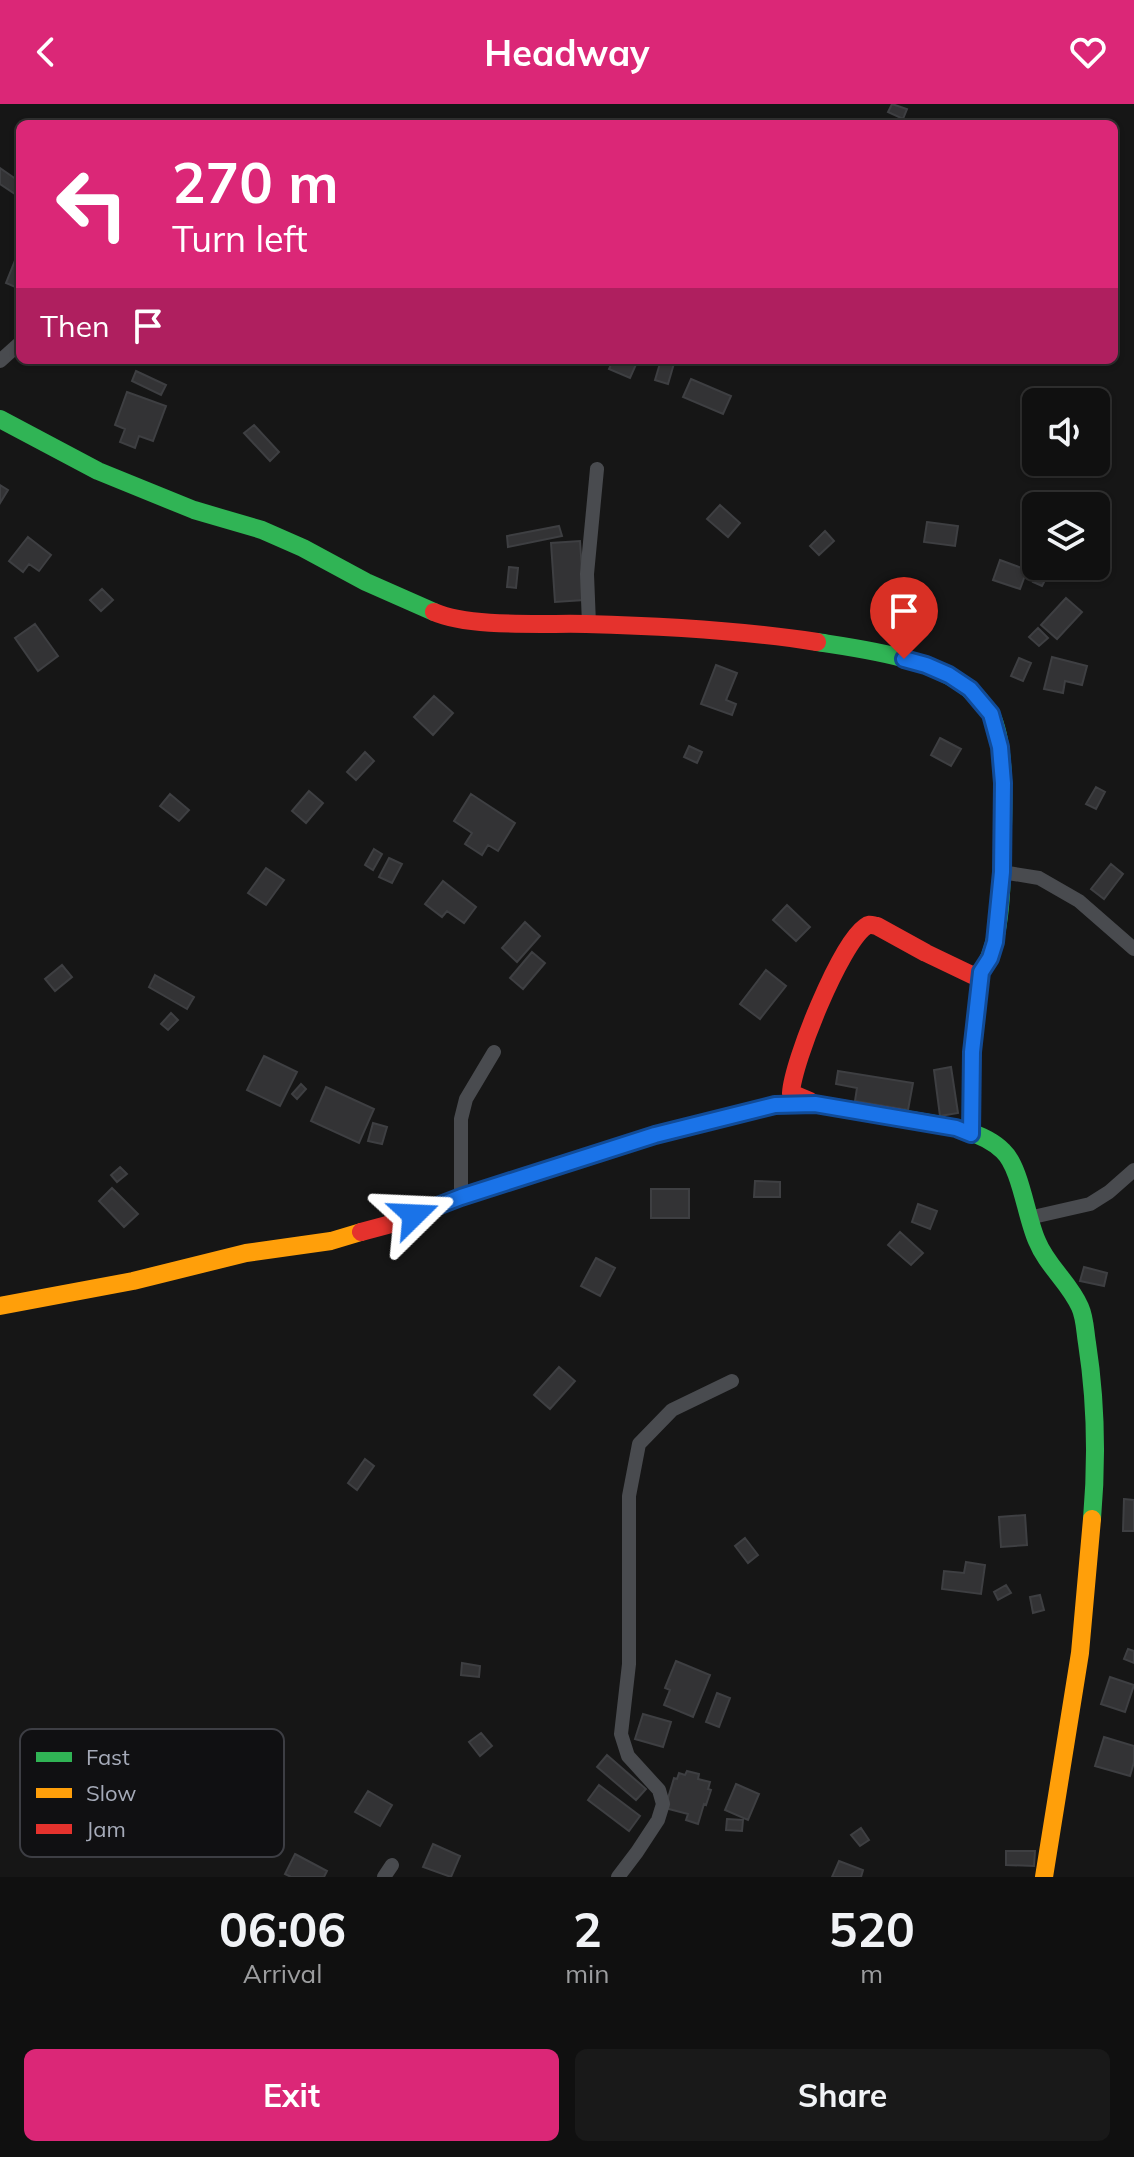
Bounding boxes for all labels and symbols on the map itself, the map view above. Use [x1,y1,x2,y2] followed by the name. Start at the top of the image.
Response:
[870,577,938,659] pin
[372,1173,456,1257] position arrow
[20,1729,284,1857] legend
[86,1743,130,1771] text: Fast
[86,1779,136,1807] text: Slow
[86,1815,126,1843] text: Jam

